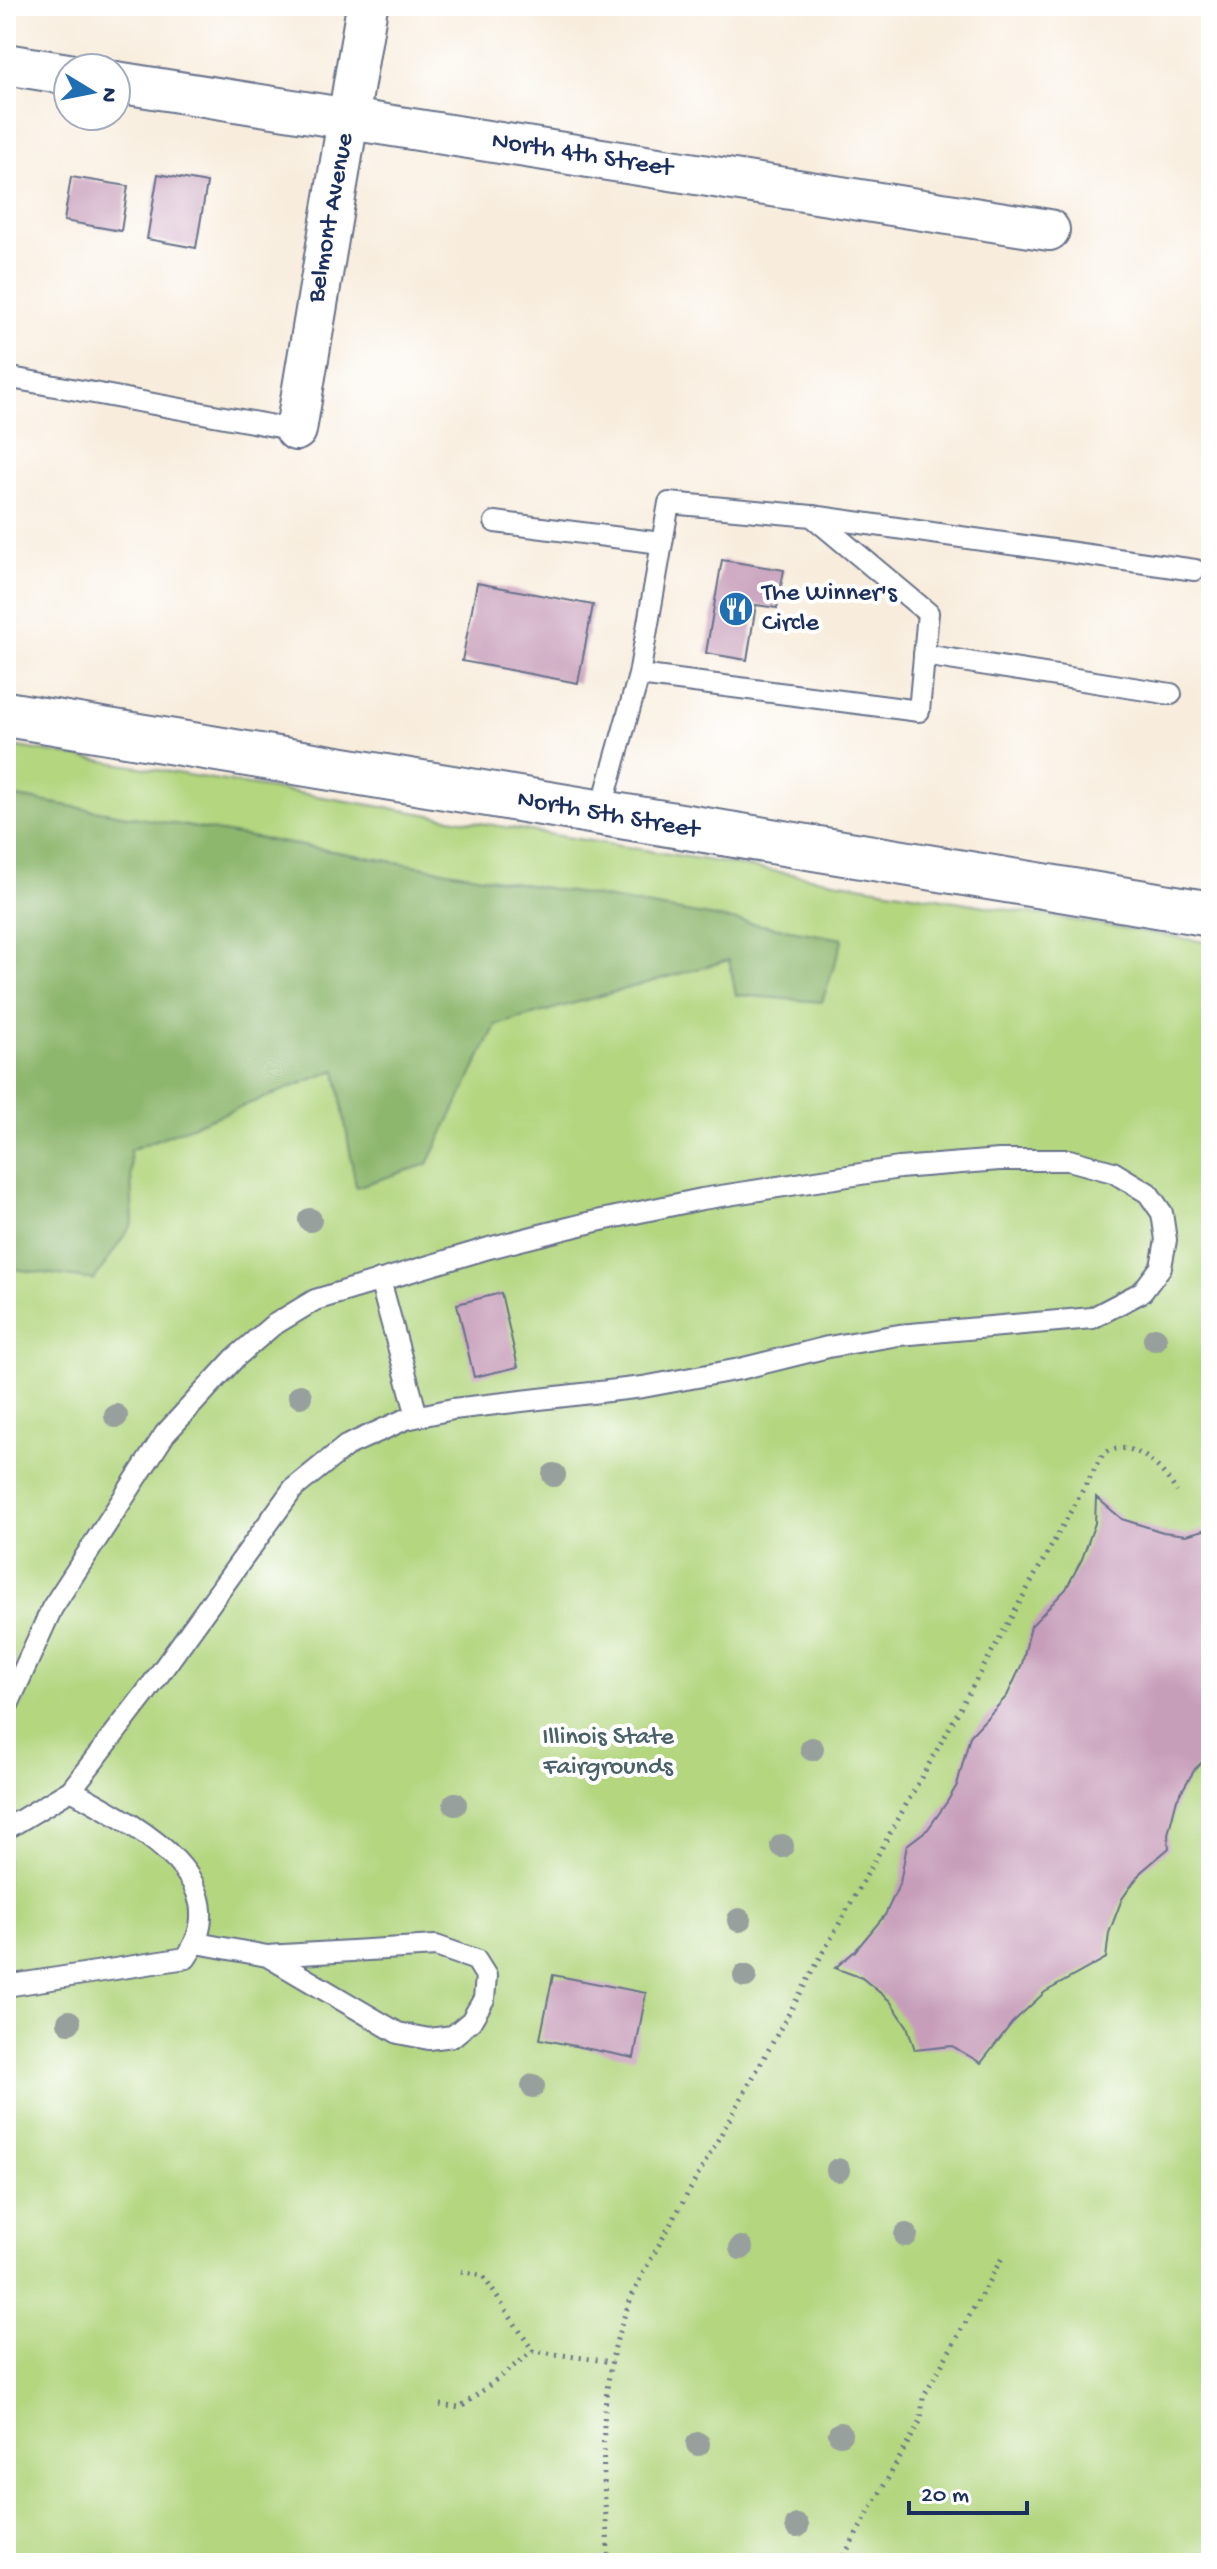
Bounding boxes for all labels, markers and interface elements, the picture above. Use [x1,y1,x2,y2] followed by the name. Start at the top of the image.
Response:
[52,52,132,132] north arrow
[94,85,122,104] text: N
[489,126,677,186] street label: North 4th Street
[302,130,362,306] street label: Belmont Avenue
[760,579,898,640] place label: The Winner's Circle
[717,590,755,628] restaurant icon: The Winner's Circle
[515,785,704,848] street label: North 5th Street
[542,1723,674,1784] park label: Illinois State Fairgrounds
[909,2465,1027,2515] scale bar
[921,2482,969,2511] text: 20 m

